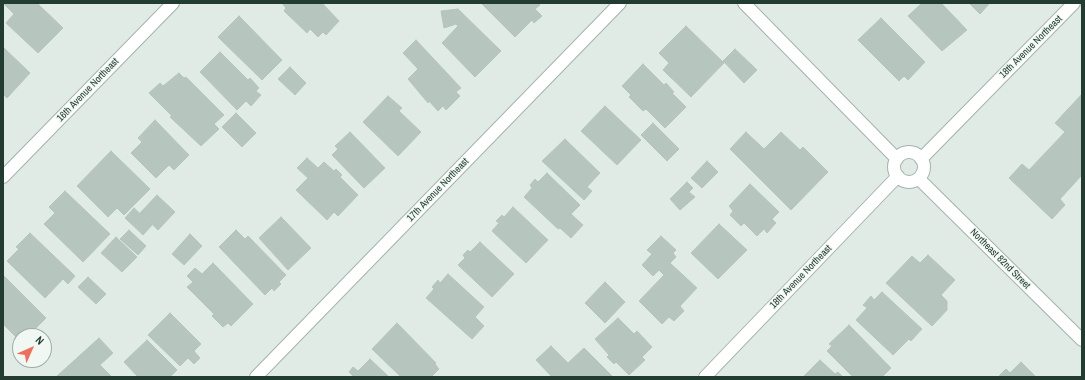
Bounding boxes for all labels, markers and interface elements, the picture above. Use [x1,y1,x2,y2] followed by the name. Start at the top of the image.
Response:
[997,13,1065,81] street label: 18th Avenue Northeast
[55,56,121,124] street label: 16th Avenue Northeast
[405,156,471,224] street label: 17th Avenue Northeast
[967,226,1033,292] street label: Northeast 82nd Street
[768,243,834,311] street label: 18th Avenue Northeast
[12,328,52,368] north arrow
[33,333,47,347] text: N

